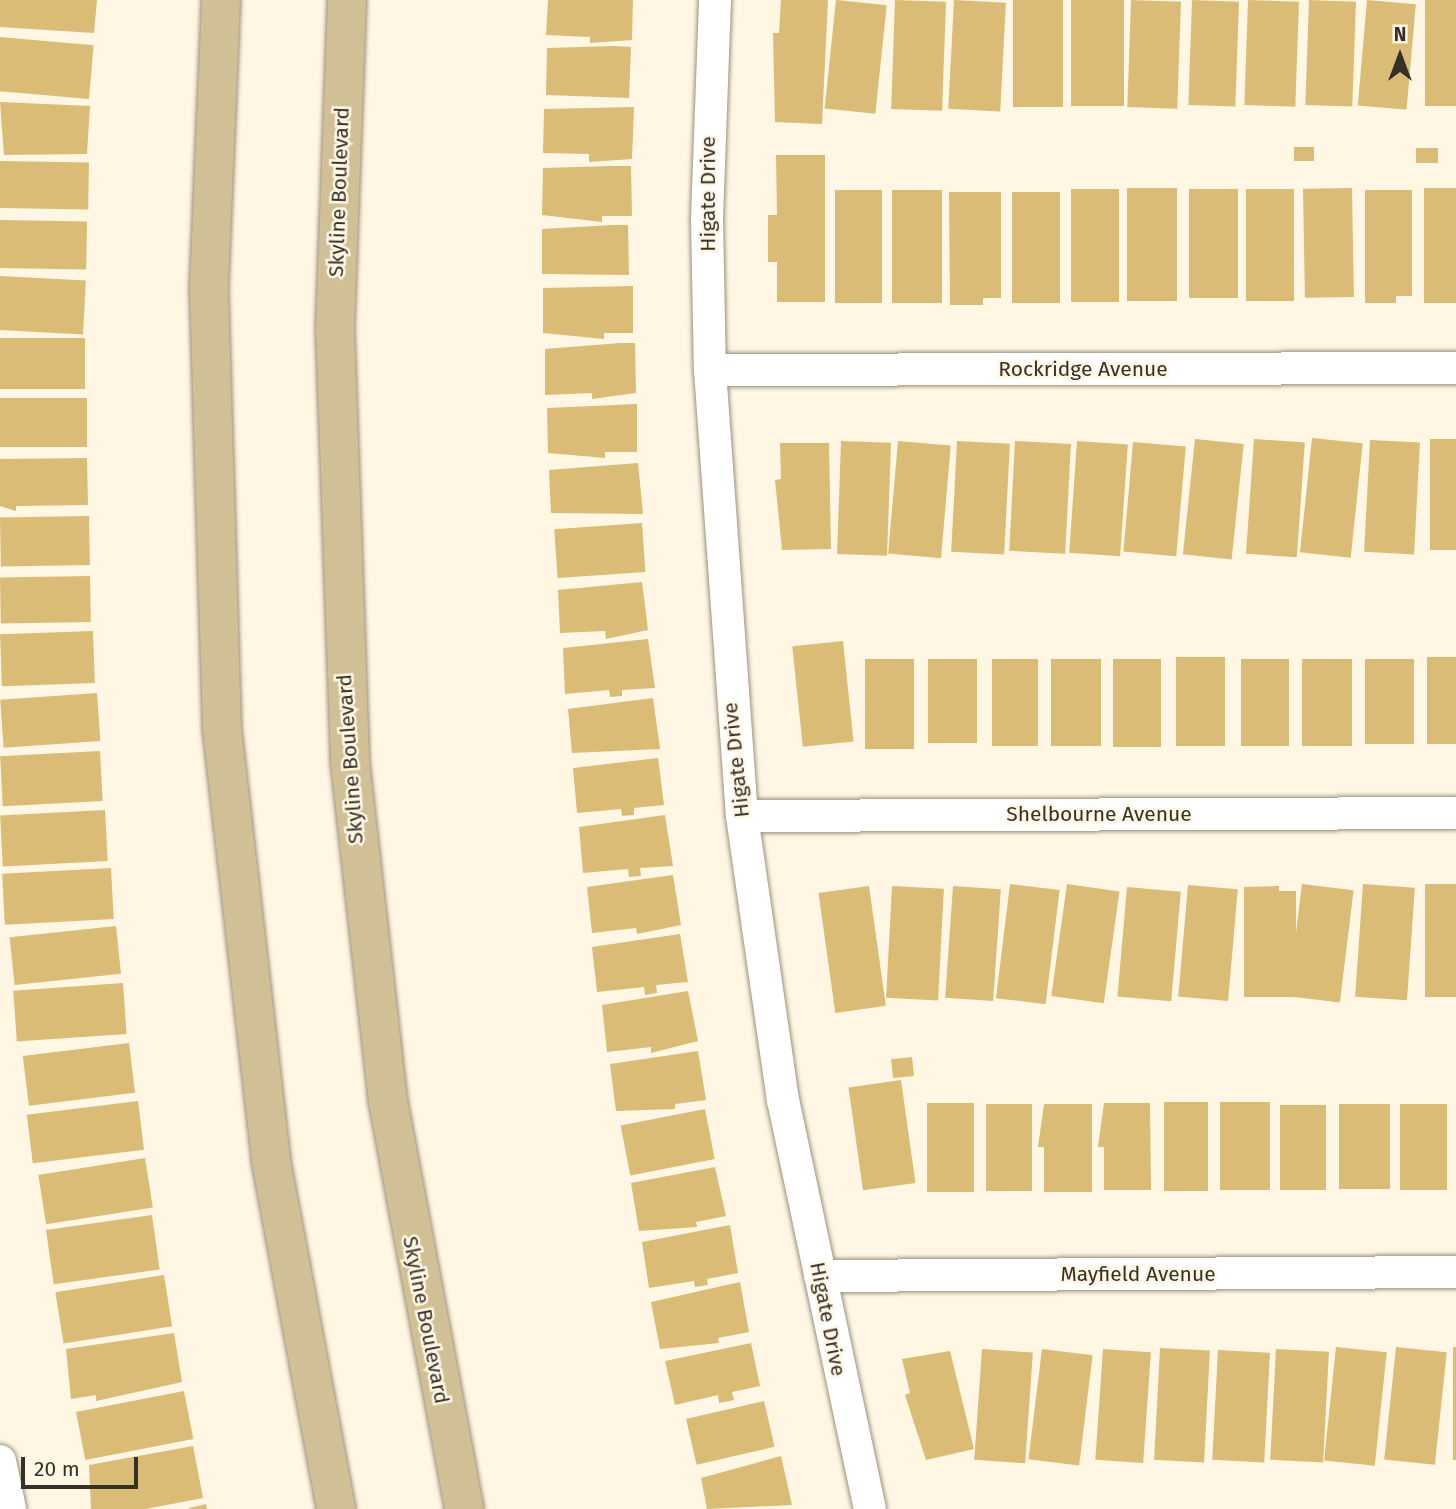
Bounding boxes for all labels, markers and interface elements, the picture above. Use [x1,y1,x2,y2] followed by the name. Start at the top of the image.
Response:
[1365,21,1435,91] north arrow
[1394,23,1406,46] text: N
[323,107,355,277] street label: Skyline Boulevard
[695,136,721,252] street label: Higate Drive
[998,356,1168,382] street label: Rockridge Avenue
[332,673,368,845] street label: Skyline Boulevard
[717,701,755,819] street label: Higate Drive
[1006,801,1192,827] street label: Shelbourne Avenue
[397,1234,455,1406] street label: Skyline Boulevard
[805,1260,851,1378] street label: Higate Drive
[1060,1261,1216,1287] street label: Mayfield Avenue
[24,1442,142,1486] scale bar
[34,1456,80,1482] text: 20 m

